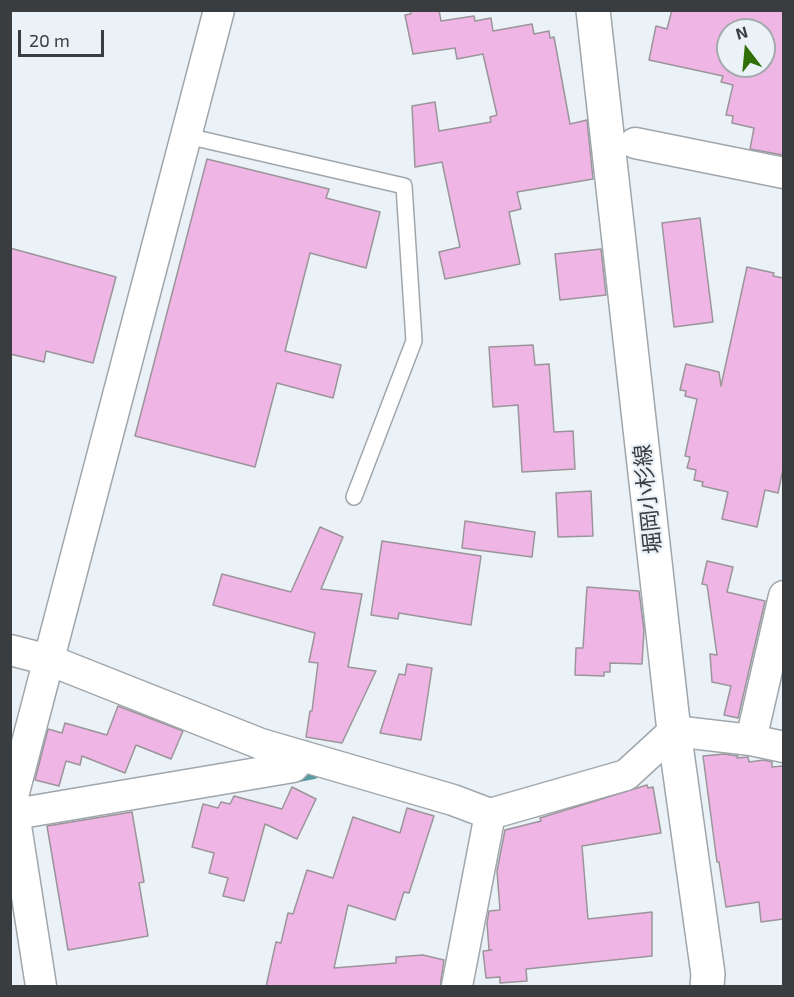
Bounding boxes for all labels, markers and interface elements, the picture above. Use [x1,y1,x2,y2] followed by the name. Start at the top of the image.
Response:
[21,18,106,56] scale bar
[716,18,776,78] north arrow
[733,21,750,43] text: N
[29,29,70,51] text: 20 m
[629,443,667,555] street label: 堀岡小杉線

